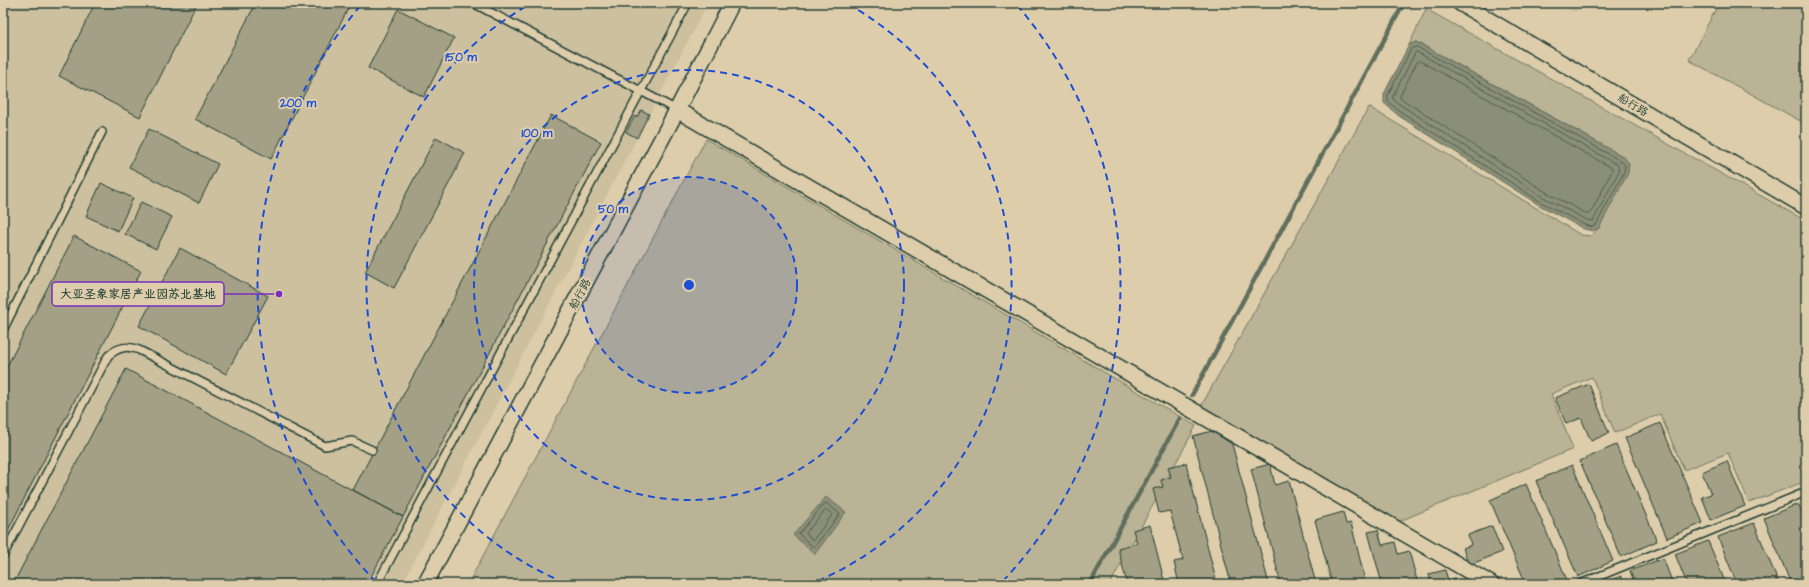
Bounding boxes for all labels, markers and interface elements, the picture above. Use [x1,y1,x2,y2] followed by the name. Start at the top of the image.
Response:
[445,49,478,66] text: 150 m
[1615,90,1651,120] street label: 船行路
[279,95,317,112] text: 200 m
[522,125,553,142] text: 100 m
[598,201,629,218] text: 50 m
[566,276,594,312] street label: 船行路
[682,278,696,292] centre of rings
[52,282,224,306] callout: 大亚圣象家居产业园苏北基地
[60,286,216,303] text: 大亚圣象家居产业园苏北基地

